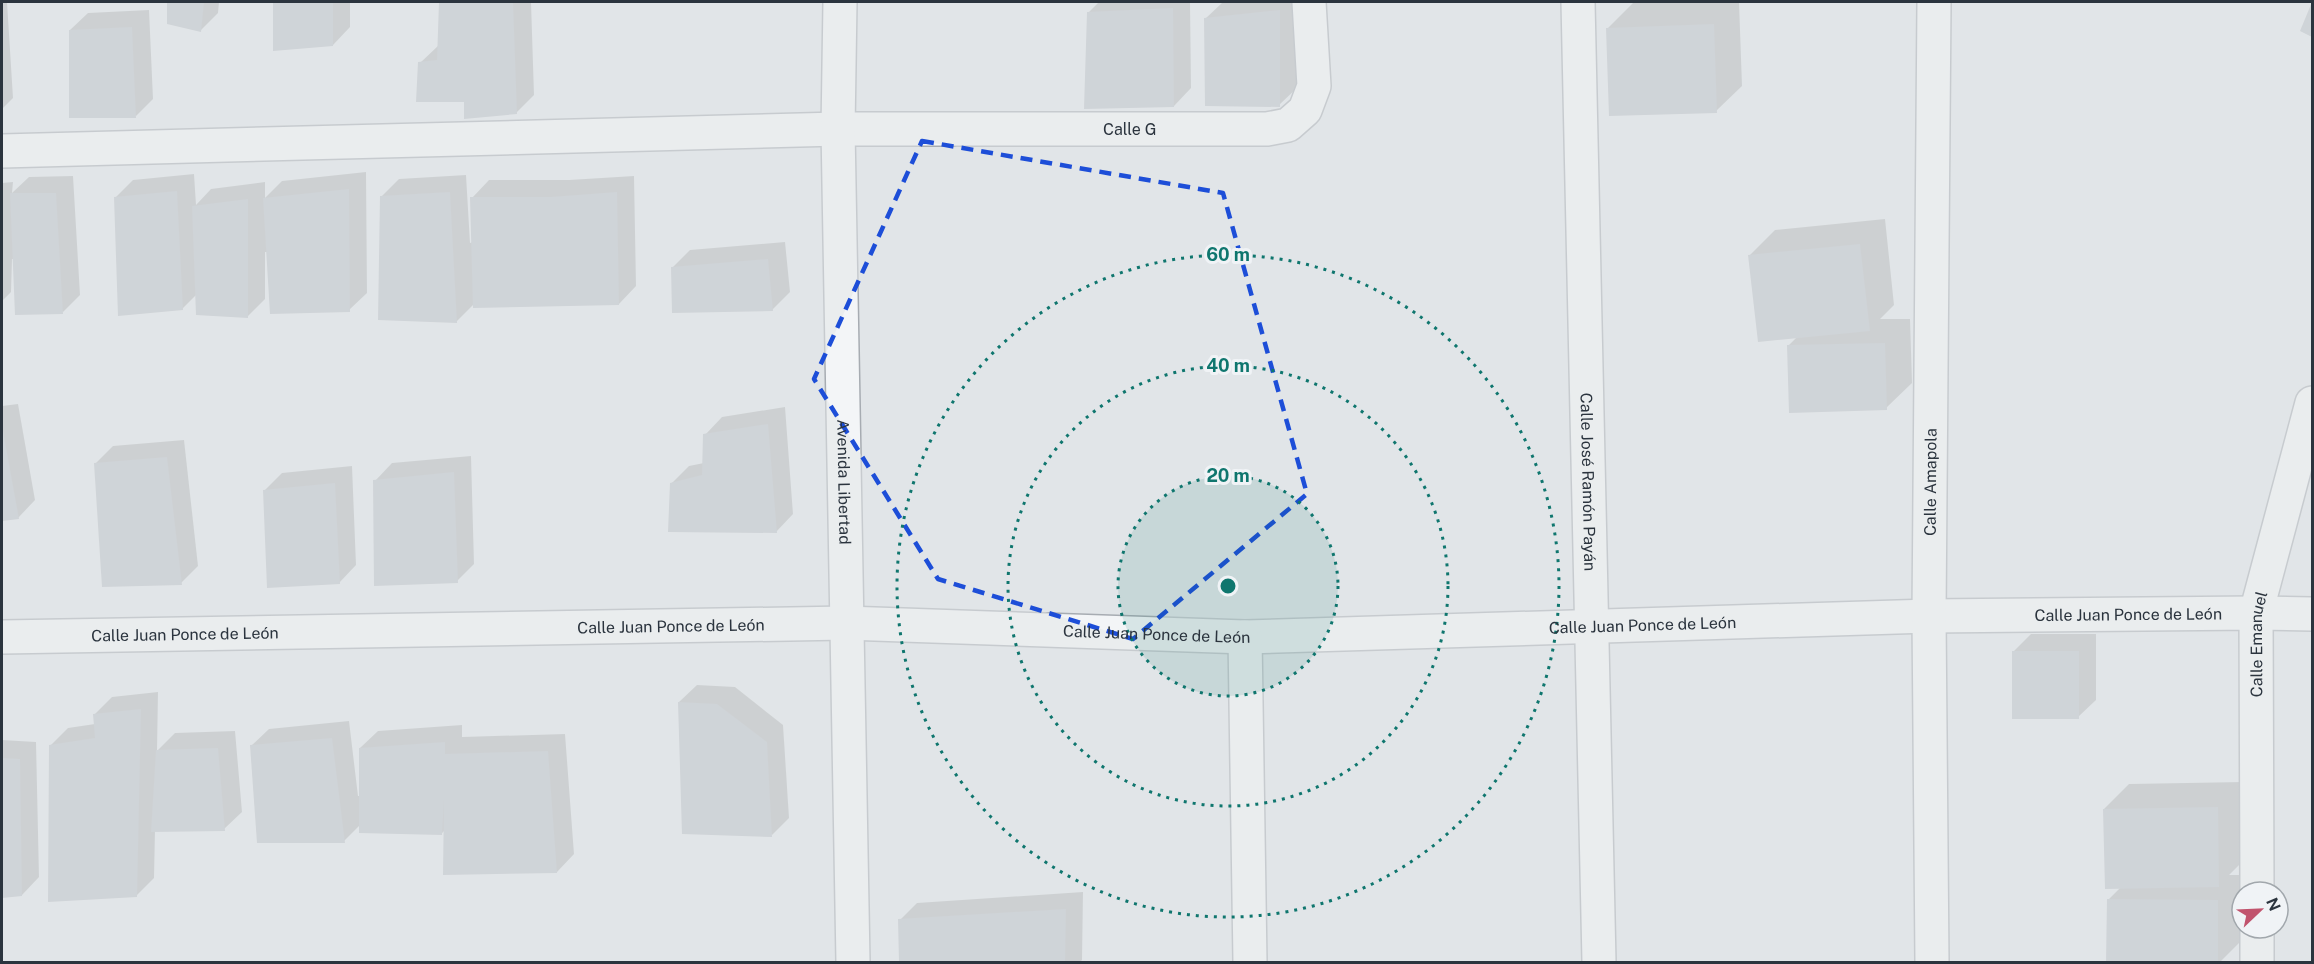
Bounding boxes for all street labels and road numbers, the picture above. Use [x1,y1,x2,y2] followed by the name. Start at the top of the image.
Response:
[1103,120,1156,139] street label: Calle G
[1577,392,1599,571] street label: Calle José Ramón Payán
[833,419,854,545] street label: Avenida Libertad
[1921,428,1941,536] street label: Calle Amapola
[2247,589,2271,697] street label: Calle Emanuel
[2034,604,2222,625] street label: Calle Juan Ponce de León
[1548,613,1736,638] street label: Calle Juan Ponce de León
[577,615,765,637] street label: Calle Juan Ponce de León
[1063,622,1251,647] street label: Calle Juan Ponce de León
[91,623,279,646] street label: Calle Juan Ponce de León

